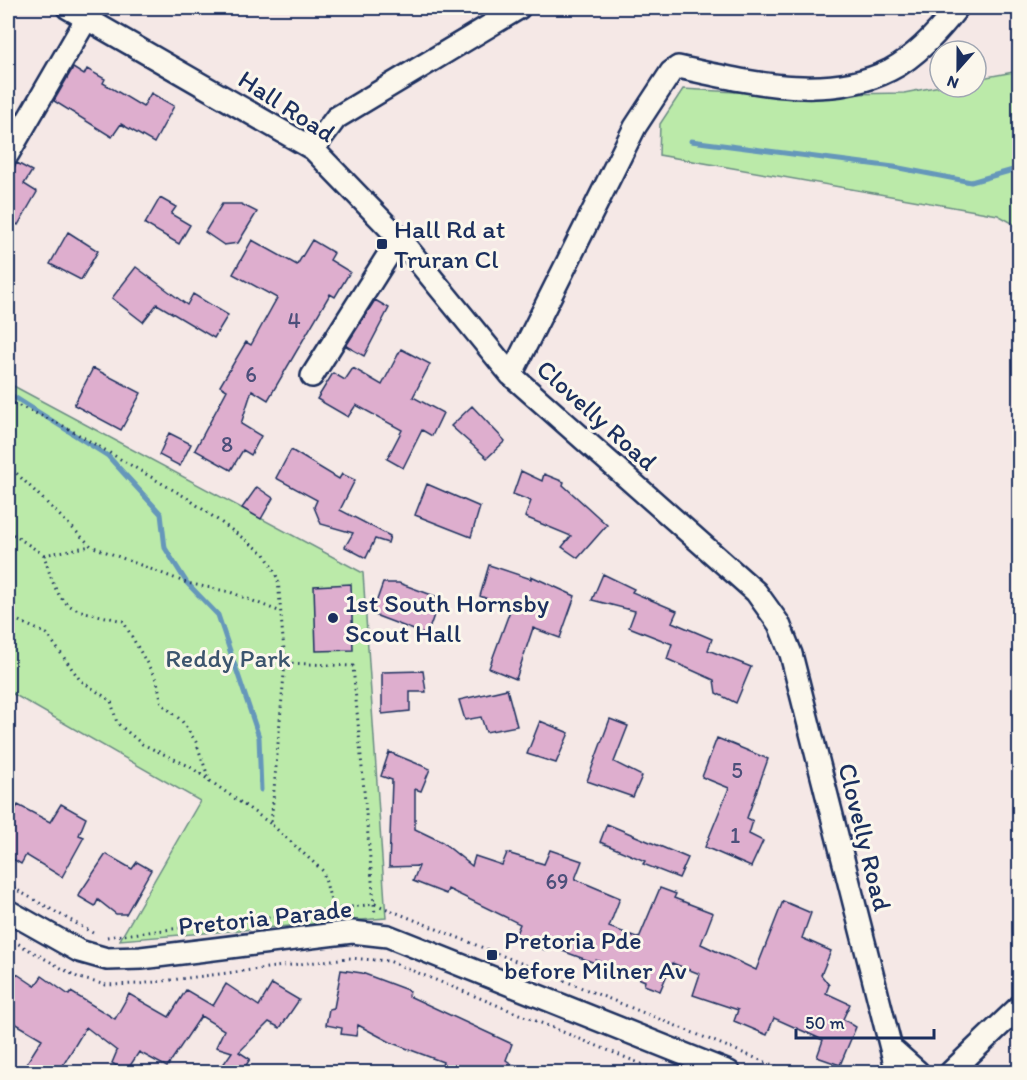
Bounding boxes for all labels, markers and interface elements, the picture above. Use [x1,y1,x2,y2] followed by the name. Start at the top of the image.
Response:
[928,39,988,99] north arrow
[233,63,341,149] street label: Hall Road
[944,72,961,93] text: N
[394,213,506,275] place label: Hall Rd at Truran Cl
[375,237,389,251] marker: Hall Rd at Truran Cl
[287,307,301,334] house number: 4
[530,353,664,477] street label: Clovelly Road
[245,361,257,388] house number: 6
[221,431,233,458] house number: 8
[345,587,549,649] place label: 1st South Hornsby Scout Hall
[326,611,340,625] marker: 1st South Hornsby Scout Hall
[165,642,291,674] park label: Reddy Park
[731,757,743,784] house number: 5
[831,760,899,914] street label: Clovelly Road
[730,822,740,849] house number: 1
[545,868,569,895] house number: 69
[177,892,353,942] street label: Pretoria Parade
[504,924,687,986] place label: Pretoria Pde before Milner Av
[485,948,499,962] marker: Pretoria Pde before Milner Av
[796,1002,934,1040] scale bar
[805,1012,845,1034] text: 50 m

